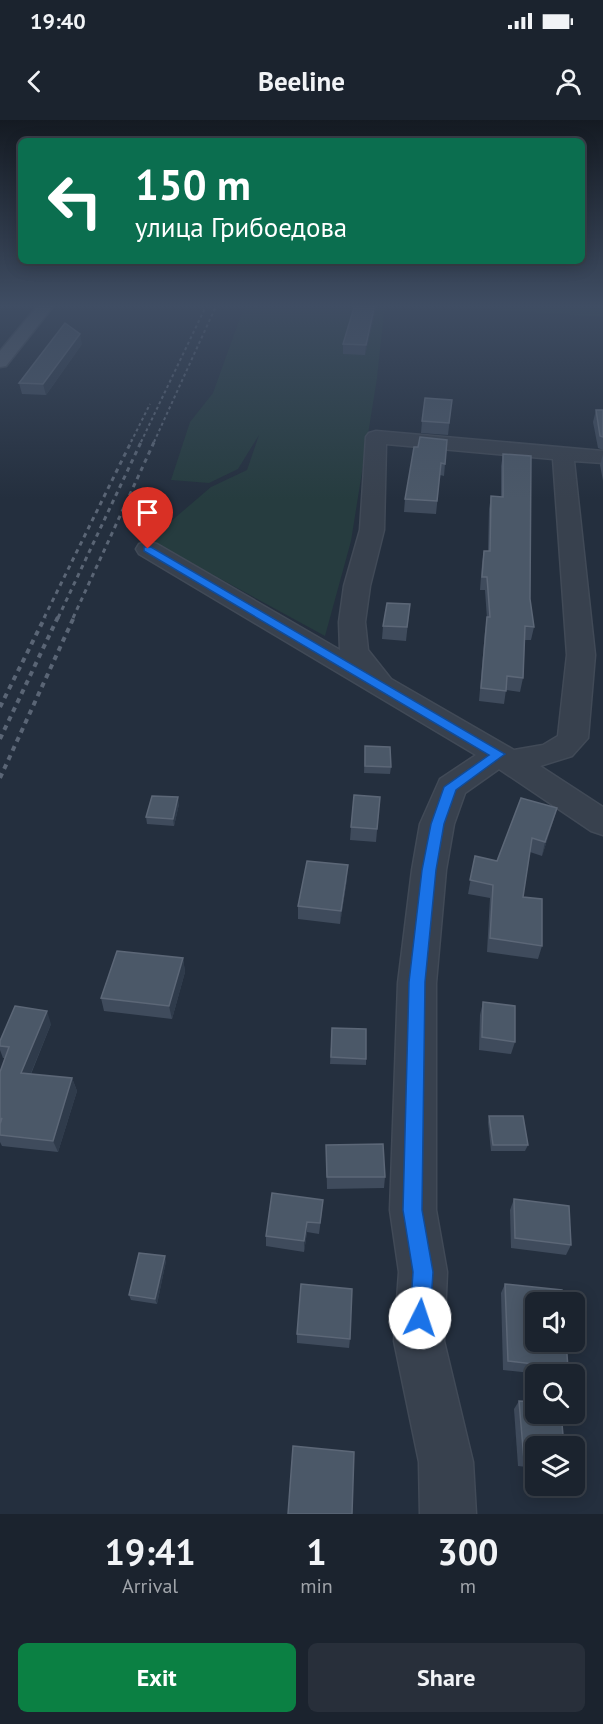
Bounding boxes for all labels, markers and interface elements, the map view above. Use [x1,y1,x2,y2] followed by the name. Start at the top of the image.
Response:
[30,7,86,35] text: 19:40
[258,64,345,98] text: Beeline
[18,65,51,98] icon: back
[552,65,585,98] icon: person
[135,157,251,212] text: 150 m
[36,162,114,240] icon: left
[135,210,347,244] text: улица Грибоедова
[122,487,173,549] pin
[131,496,164,529] icon: arrive
[388,1286,452,1350] position arrow
[525,1292,585,1496] map controls
[525,1292,585,1352] button: sound
[525,1364,585,1424] button: search
[525,1436,585,1496] button: layers
[104,1528,196,1575] text: 19:41
[306,1528,327,1575] text: 1
[437,1528,499,1575] text: 300
[122,1573,178,1599] text: Arrival
[300,1573,333,1599] text: min
[460,1573,476,1599] text: m
[18,1643,296,1712] button: Exit
[308,1643,585,1712] button: Share

